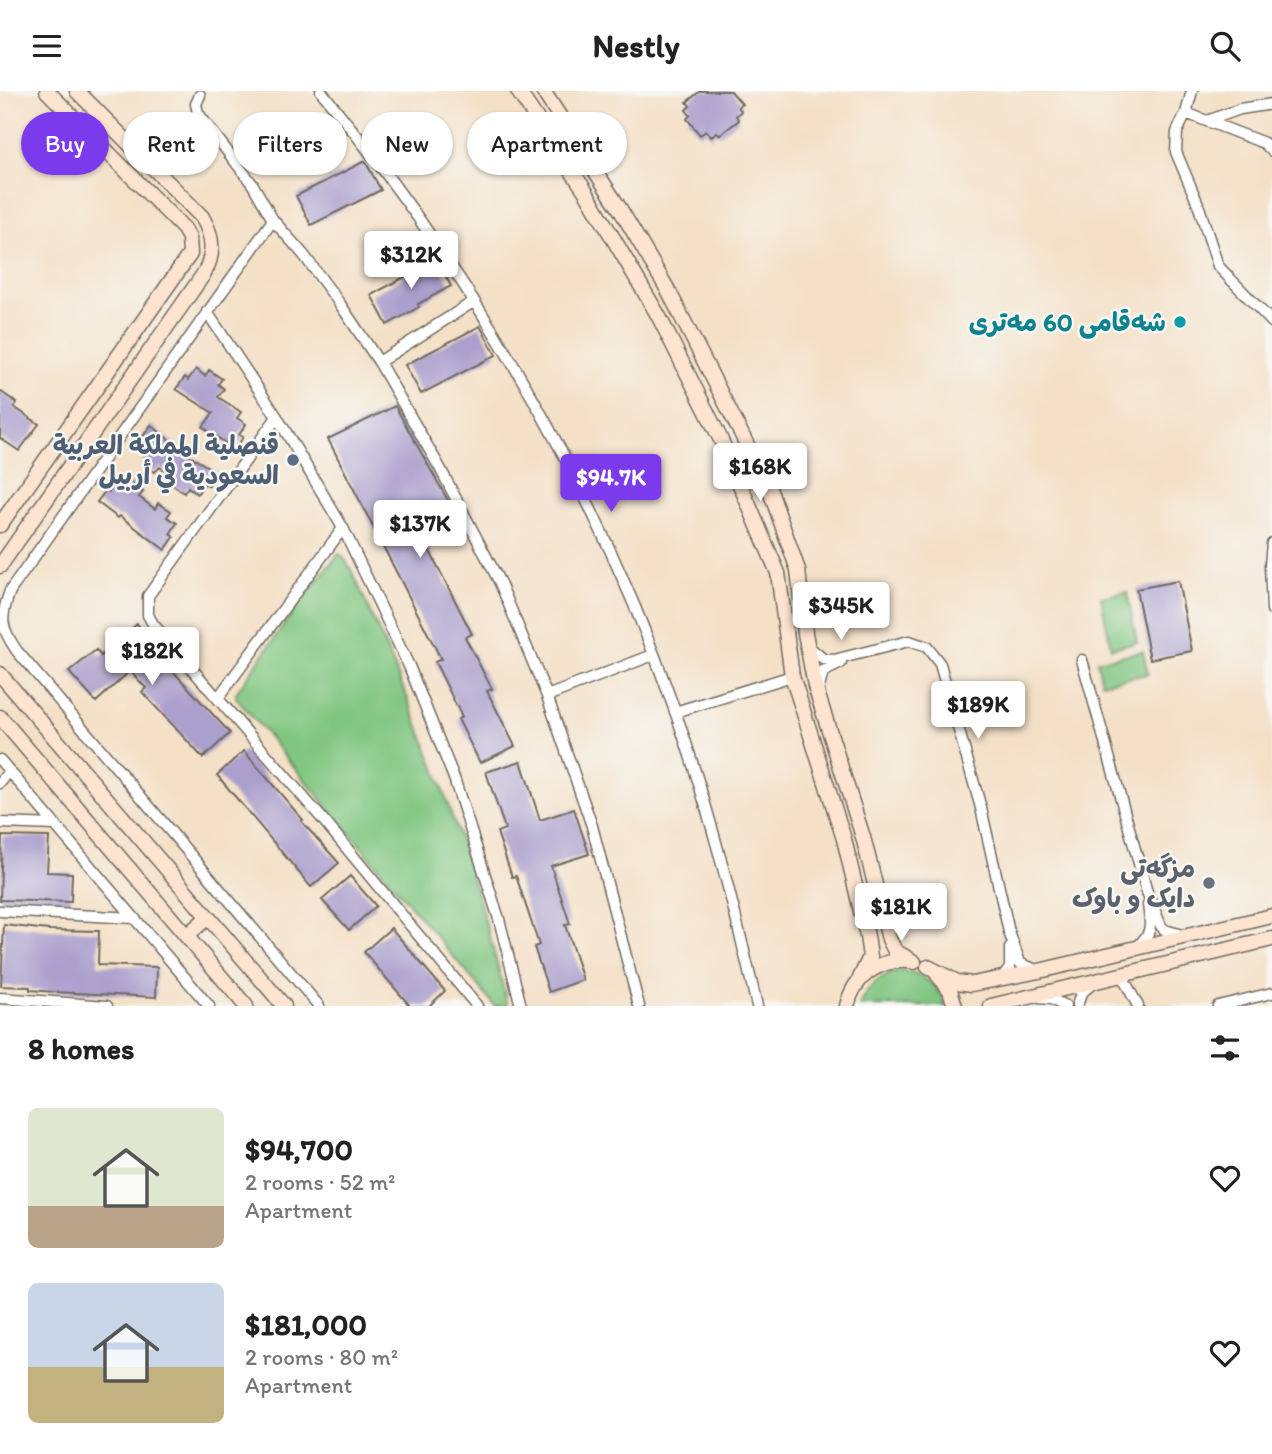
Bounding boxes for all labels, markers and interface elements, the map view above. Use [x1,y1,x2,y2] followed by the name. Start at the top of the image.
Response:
[28,27,66,65] icon: menu
[592,27,680,65] text: Nestly
[1206,27,1244,65] icon: search
[21,112,109,175] chip: Buy
[123,112,219,175] chip: Rent
[233,112,347,175] chip: Filters
[361,112,453,175] chip: New
[467,112,627,175] chip: Apartment
[362,231,460,291] pin: $312K
[380,240,442,268] text: $312K
[969,306,1166,339] place label: شەقامی 60 مەتری
[1172,314,1188,330] marker: شەقامی 60 مەتری
[53,429,279,494] place label: قنصلية المملكة العربية السعودية في أربيل
[711,443,809,503] pin: $168K
[285,452,301,468] marker: قنصلية المملكة العربية السعودية في أربيل
[729,452,791,480] text: $168K
[554,455,668,514] pin: $94.7K
[576,463,646,491] text: $94.7K
[371,501,469,560] pin: $137K
[390,509,450,537] text: $137K
[792,582,890,642] pin: $345K
[809,591,873,619] text: $345K
[103,627,201,687] pin: $182K
[121,636,183,664] text: $182K
[929,681,1027,741] pin: $189K
[947,690,1009,718] text: $189K
[1072,852,1195,914] place label: مزگەتی دایک و باوک
[1201,875,1217,891] marker: مزگەتی دایک و باوک
[852,883,950,943] pin: $181K
[871,892,931,920] text: $181K
[1206,1029,1244,1067] icon: filters
[28,1030,135,1067] text: 8 homes
[245,1131,353,1168] text: $94,700
[84,1136,168,1220] icon: home
[1206,1159,1244,1197] icon: heart
[245,1168,395,1196] text: 2 rooms · 52 m²
[245,1196,352,1224] text: Apartment
[245,1306,367,1343] text: $181,000
[84,1311,168,1395] icon: home
[1206,1334,1244,1372] icon: heart
[245,1343,398,1371] text: 2 rooms · 80 m²
[245,1371,352,1399] text: Apartment

